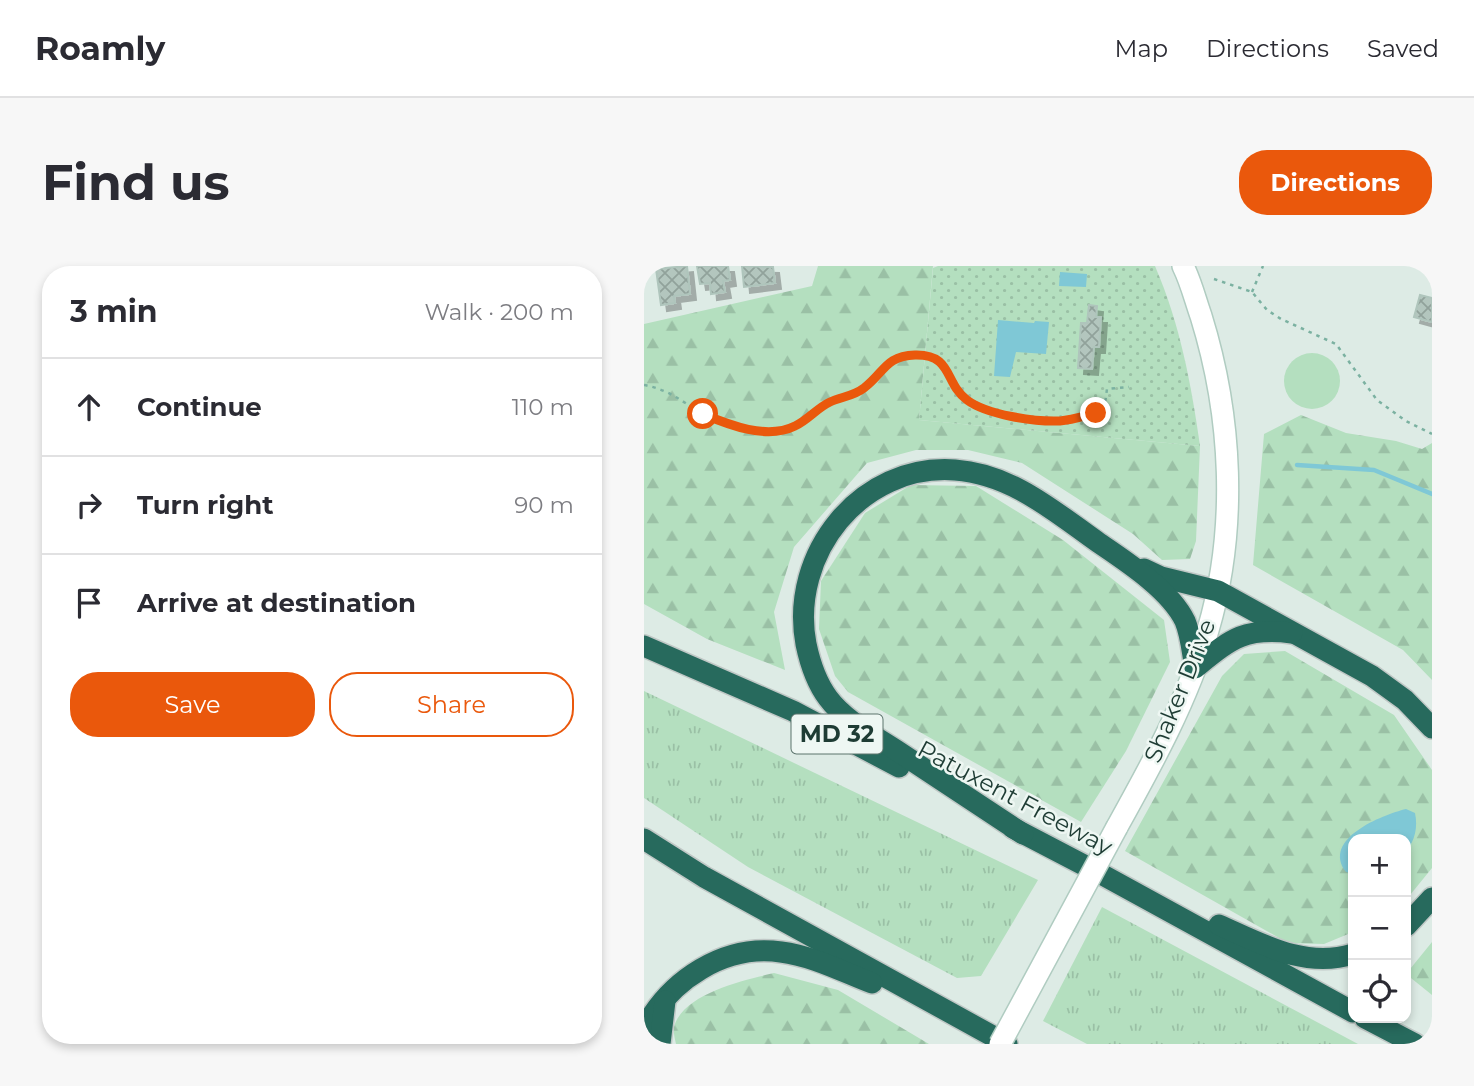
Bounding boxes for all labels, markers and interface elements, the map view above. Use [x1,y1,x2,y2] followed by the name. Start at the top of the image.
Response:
[35,28,165,68] text: Roamly
[1115,34,1168,63] text: Map
[1206,34,1329,63] text: Directions
[1367,34,1439,63] text: Saved
[1239,150,1432,215] button: Directions
[42,153,230,212] text: Find us
[70,293,157,330] text: 3 min
[424,298,574,326] text: Walk · 200 m
[70,388,108,426] icon: ahead
[137,391,262,423] text: Continue
[512,393,574,421] text: 110 m
[1080,397,1111,428] route end
[687,398,718,429] route start
[70,486,108,524] icon: right
[137,489,273,521] text: Turn right
[514,491,574,519] text: 90 m
[70,584,108,622] icon: arrive
[137,587,416,619] text: Arrive at destination
[1138,615,1222,767] street label: Shaker Drive
[70,672,315,737] button: Save
[329,672,574,737] button: Share
[792,714,882,754] road number: MD 32
[913,734,1118,861] street label: Patuxent Freeway
[1348,834,1411,1023] map controls
[1348,834,1411,897] button: +
[1348,897,1411,960] button: −
[1348,960,1411,1023] button: locate

